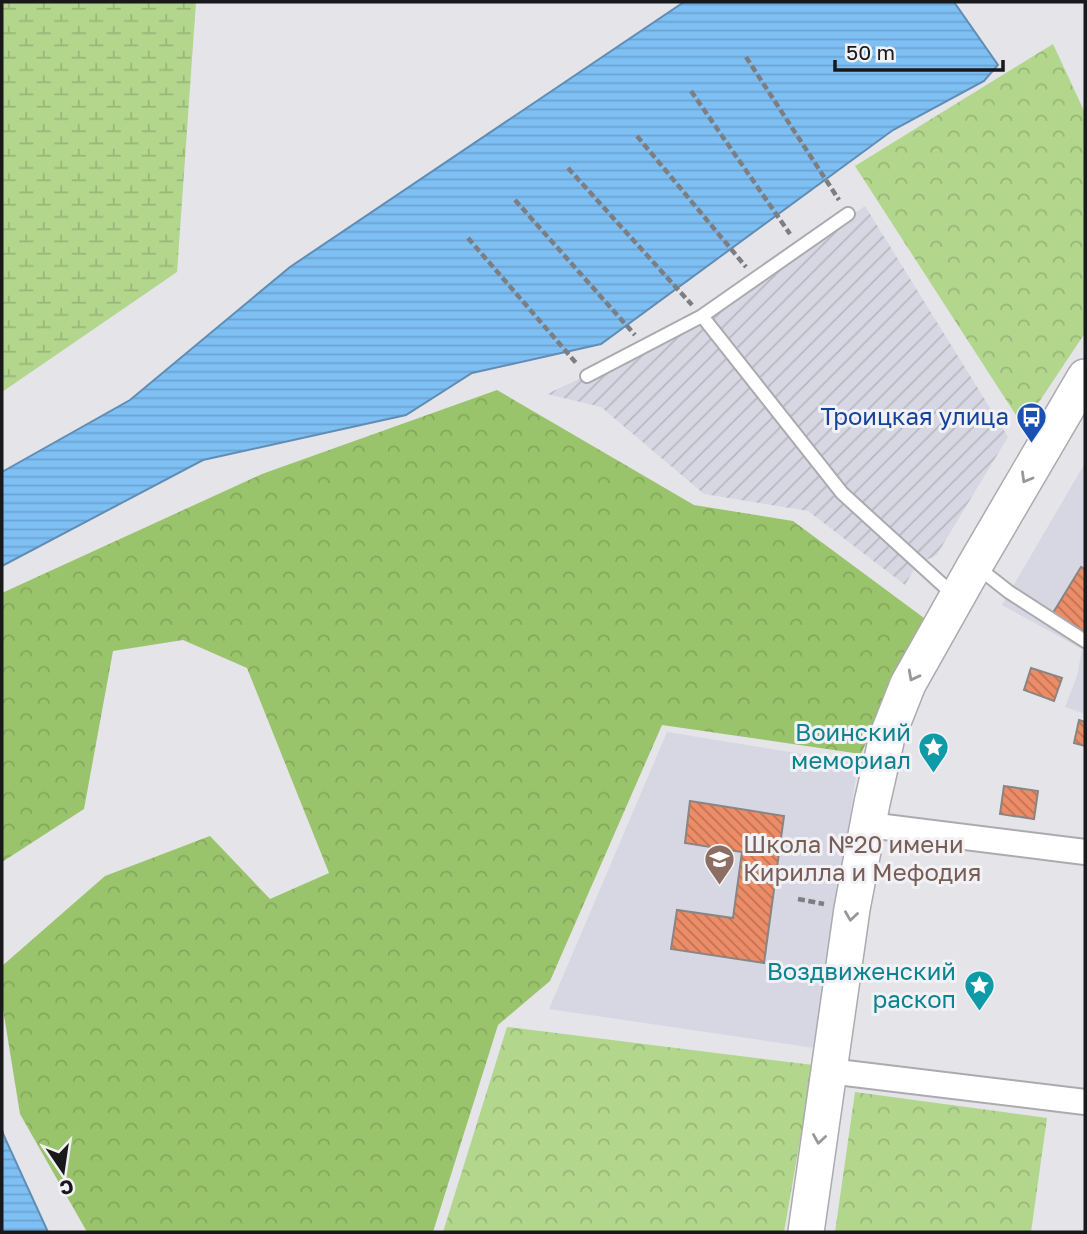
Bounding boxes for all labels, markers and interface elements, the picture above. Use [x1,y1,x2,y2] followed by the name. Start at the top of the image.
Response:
[835,28,1003,72] scale bar
[846,39,895,65] text: 50 m
[1015,400,1049,444] bus stop icon: Троицкая улица
[820,401,1009,430] place label: Троицкая улица
[1021,471,1034,484] one-way arrow
[908,669,921,681] one-way arrow
[791,717,911,774] place label: Воинский мемориал
[917,730,951,774] place icon: Воинский мемориал
[743,829,981,886] place label: Школа №20 имени Кирилла и Мефодия
[703,842,737,886] school or university icon: Школа №20 имени Кирилла и Мефодия
[844,910,859,922] one-way arrow
[767,956,956,1013] place label: Воздвиженский раскоп
[962,969,996,1013] place icon: Воздвиженский раскоп
[812,1133,827,1145] one-way arrow
[28,1136,98,1206] north arrow
[58,1175,76,1201] text: С

